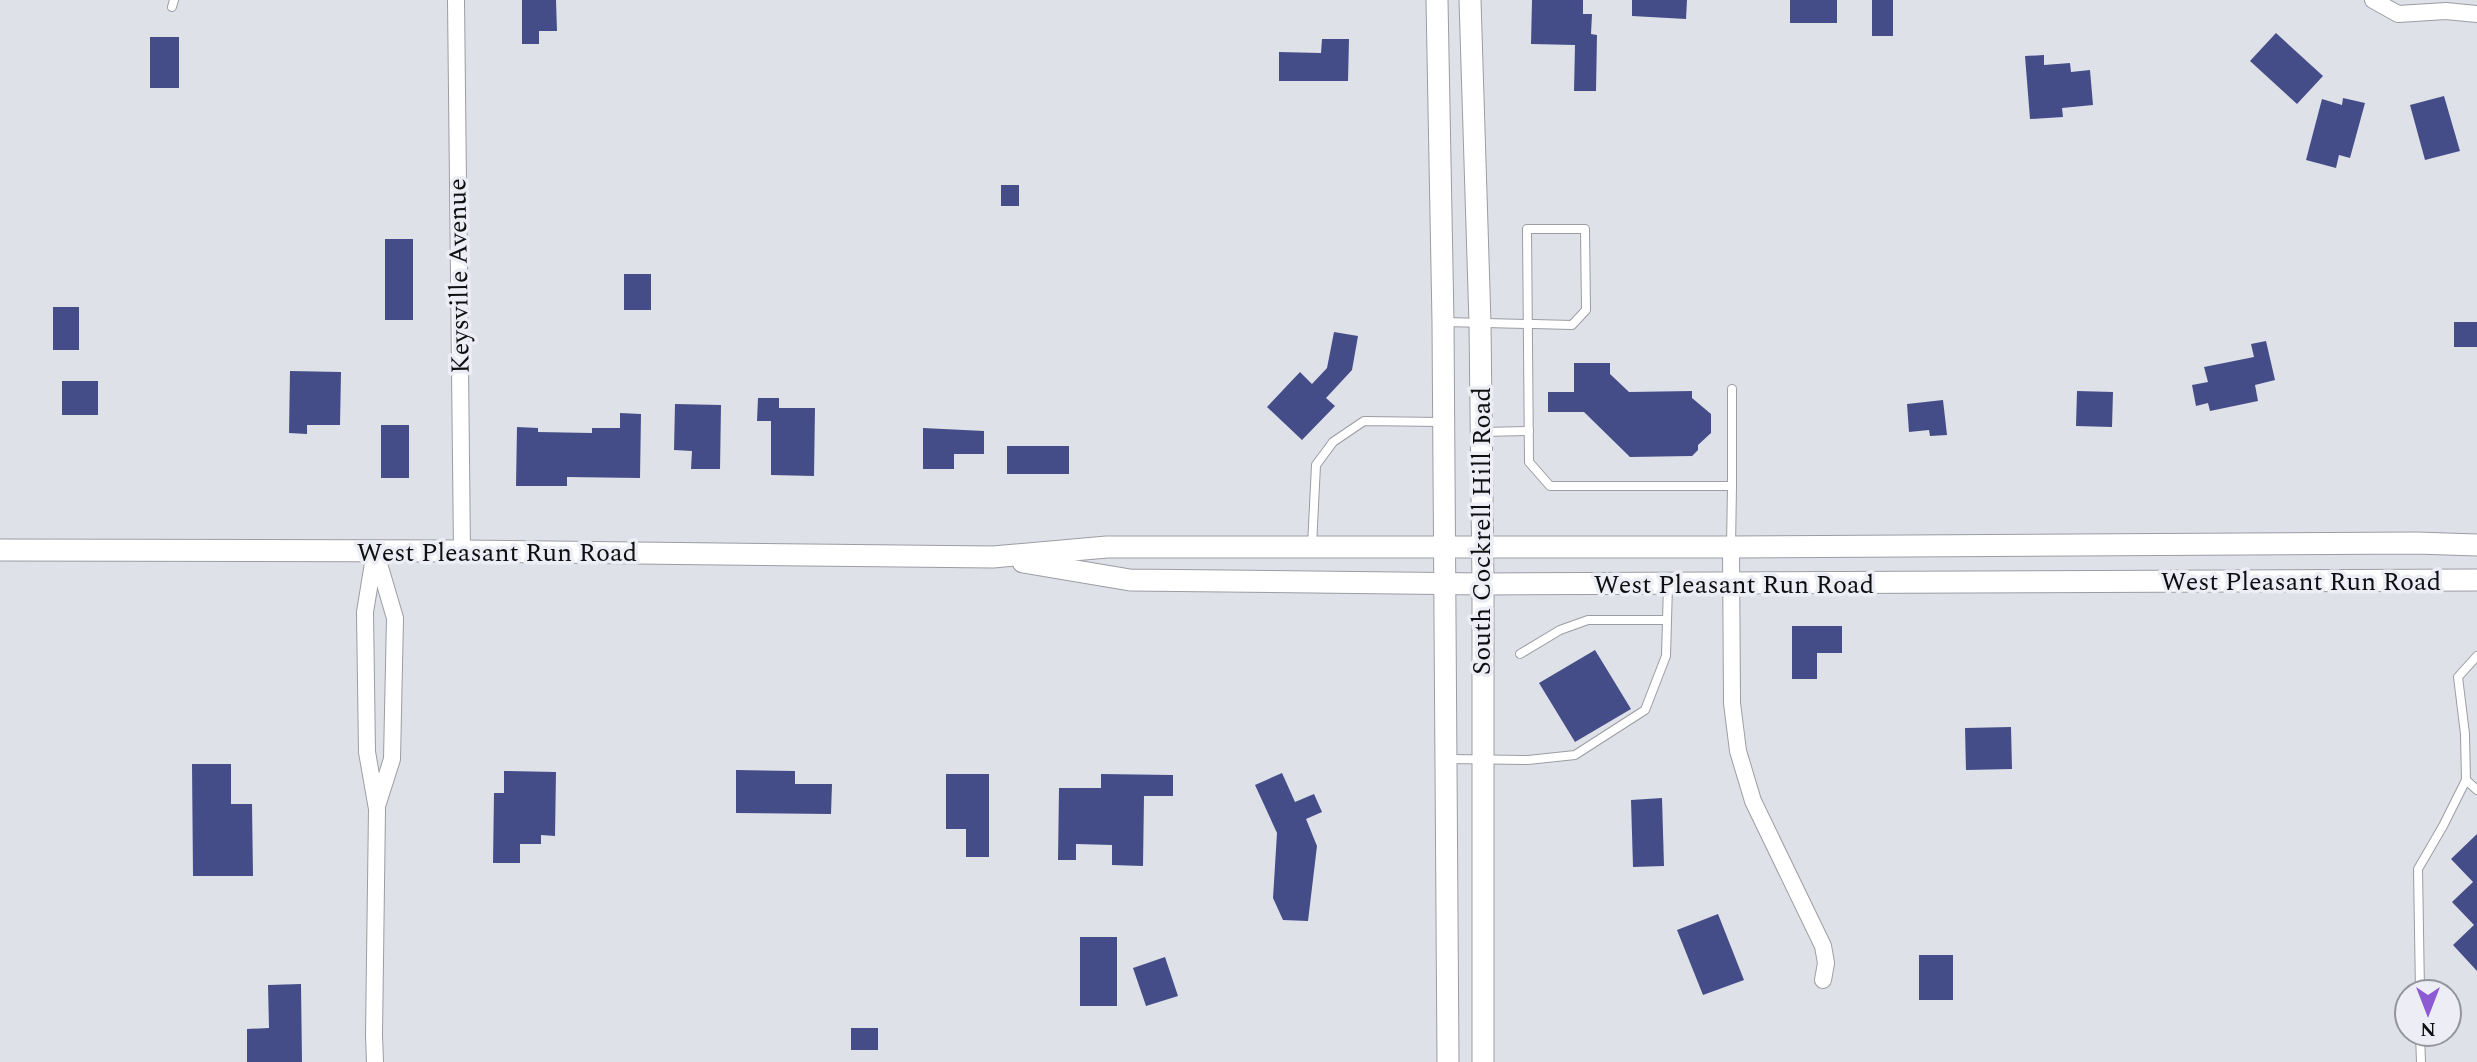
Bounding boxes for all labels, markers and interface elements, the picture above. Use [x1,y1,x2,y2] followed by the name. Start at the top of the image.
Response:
[437,178,481,374] street label: Keysville Avenue
[1462,387,1502,675] street label: South Cockrell Hill Road
[357,533,637,573] street label: West Pleasant Run Road
[2161,562,2441,602] street label: West Pleasant Run Road
[1594,565,1874,605] street label: West Pleasant Run Road
[2393,978,2463,1048] north arrow
[2420,1014,2436,1043] text: N

